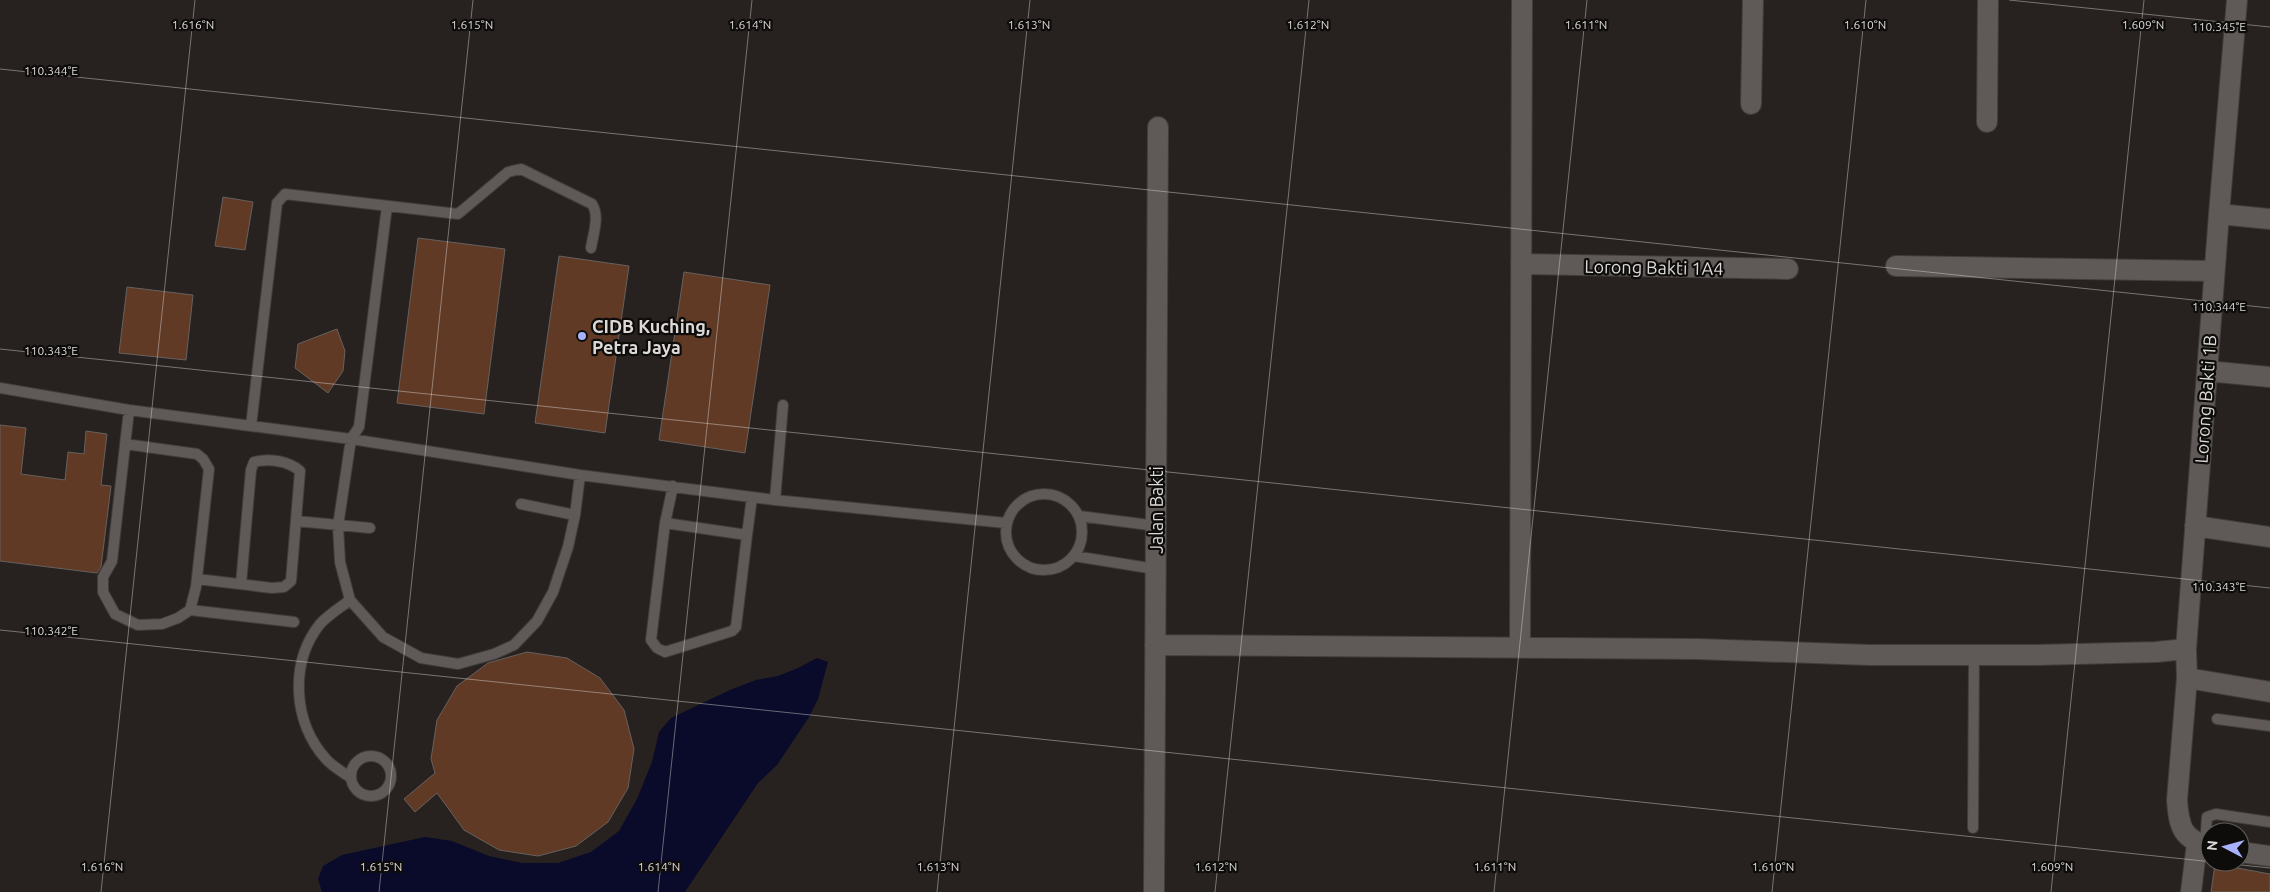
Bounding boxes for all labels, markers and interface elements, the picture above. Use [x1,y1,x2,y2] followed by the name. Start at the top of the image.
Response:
[172,18,214,31] text: 1.616°N
[451,18,493,31] text: 1.615°N
[729,18,771,31] text: 1.614°N
[1008,18,1050,31] text: 1.613°N
[1287,18,1329,31] text: 1.612°N
[1565,18,1607,31] text: 1.611°N
[1844,18,1886,31] text: 1.610°N
[2122,18,2164,31] text: 1.609°N
[2192,20,2246,33] text: 110.345°E
[24,64,78,77] text: 110.344°E
[1584,256,1724,278] street label: Lorong Bakti 1A4
[2192,300,2246,313] text: 110.344°E
[592,316,710,357] place label: CIDB Kuching, Petra Jaya
[576,330,588,342] marker: CIDB Kuching, Petra Jaya
[2191,334,2219,464] street label: Lorong Bakti 1B
[24,344,78,357] text: 110.343°E
[1146,466,1166,554] street label: Jalan Bakti
[2192,580,2246,593] text: 110.343°E
[24,624,78,637] text: 110.342°E
[2200,822,2250,872] north arrow
[2204,840,2221,852] text: N
[81,860,123,873] text: 1.616°N
[360,860,402,873] text: 1.615°N
[638,860,680,873] text: 1.614°N
[917,860,959,873] text: 1.613°N
[1195,860,1237,873] text: 1.612°N
[1474,860,1516,873] text: 1.611°N
[1752,860,1794,873] text: 1.610°N
[2031,860,2073,873] text: 1.609°N

